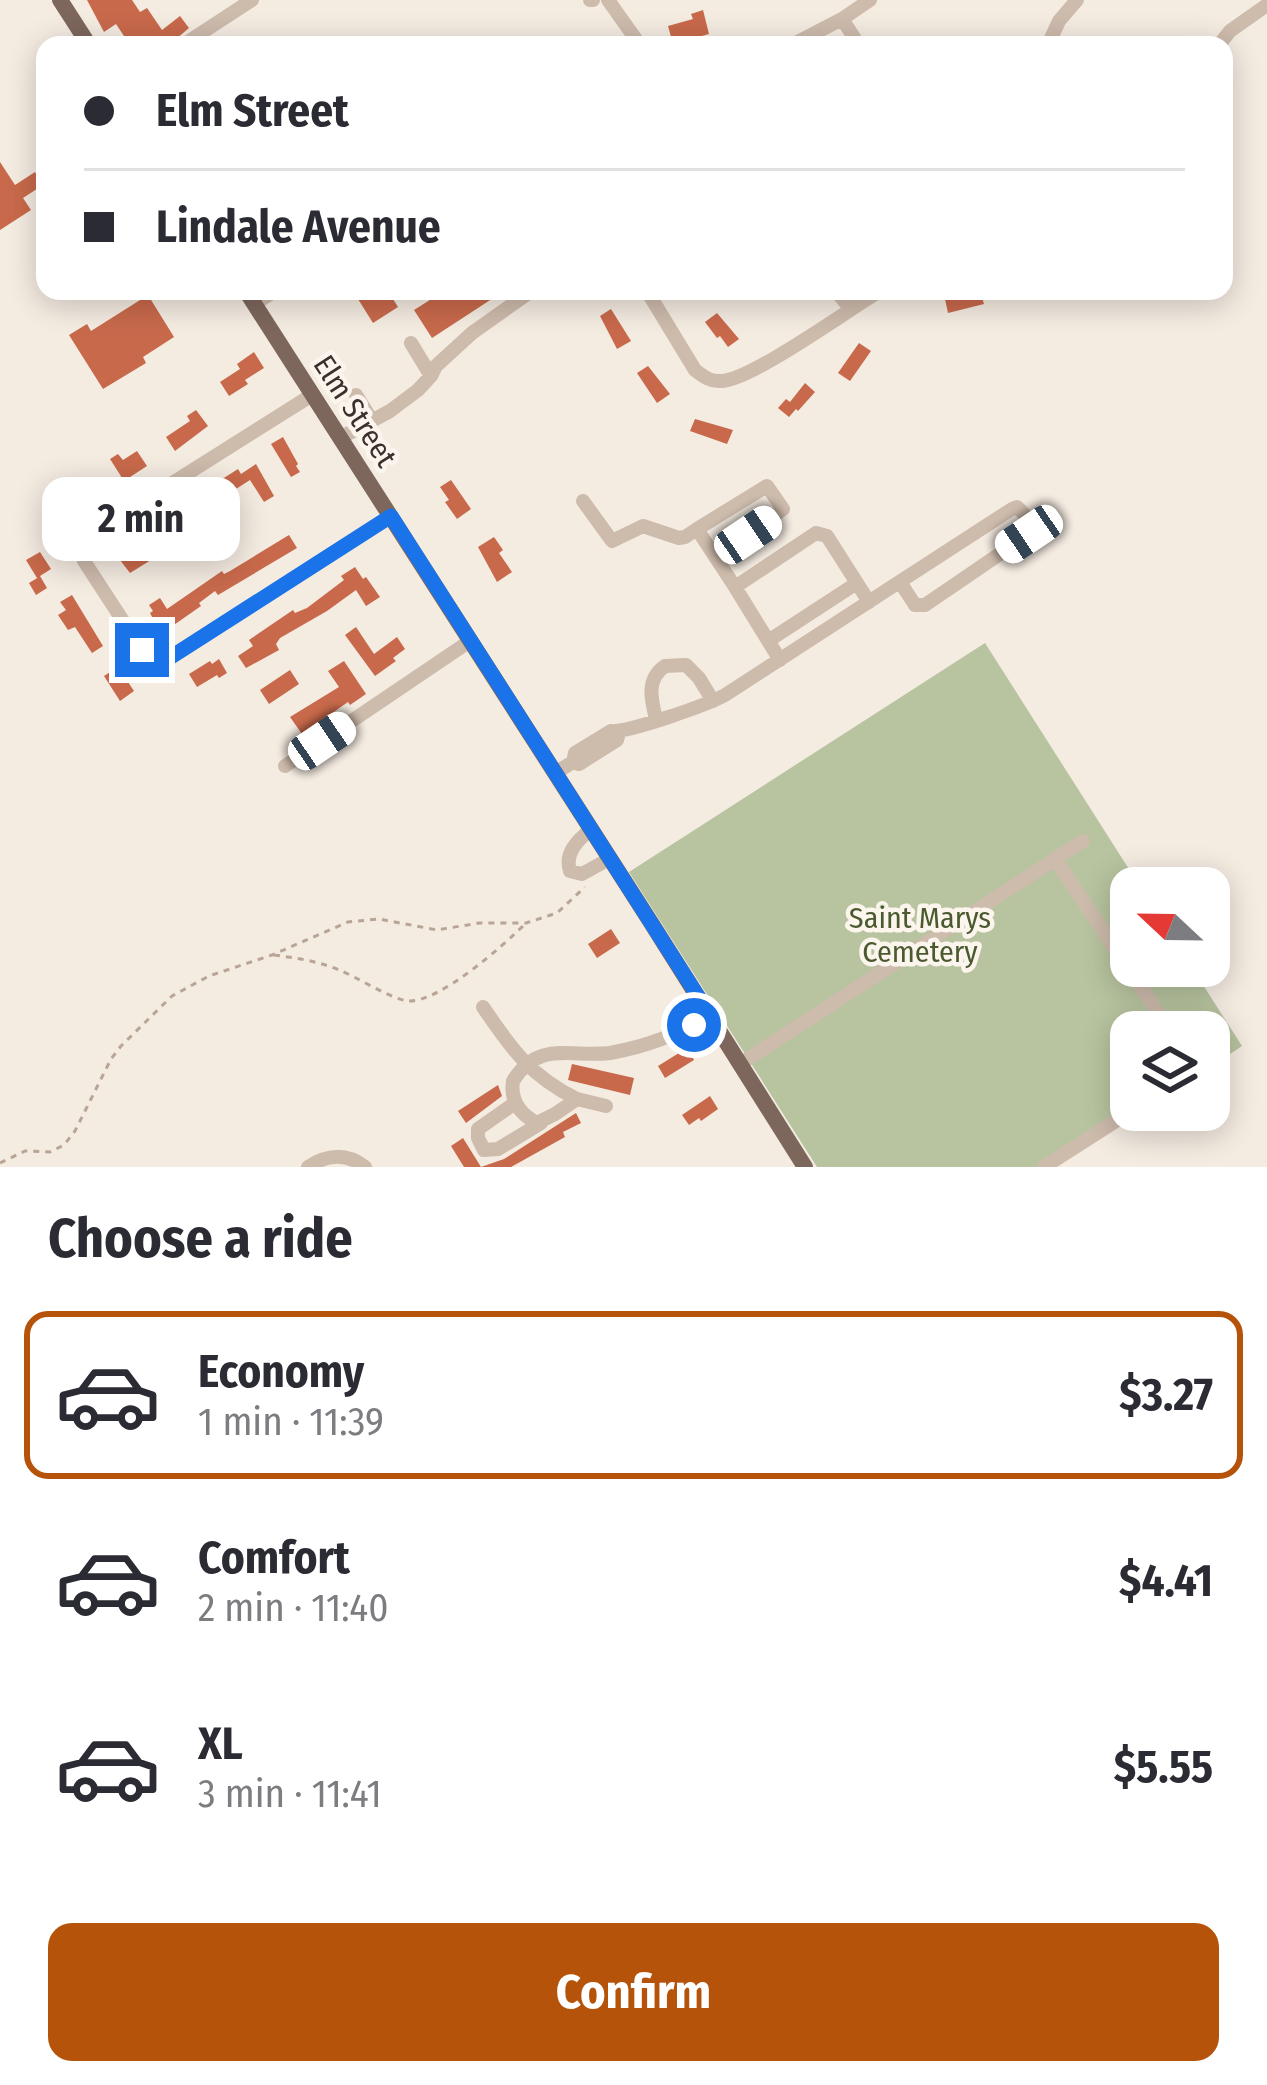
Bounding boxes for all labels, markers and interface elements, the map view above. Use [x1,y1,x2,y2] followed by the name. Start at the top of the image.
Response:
[156,84,349,138] text: Elm Street
[156,200,441,254] text: Lindale Avenue
[306,348,404,474] street label: Elm Street
[43,476,241,560] callout: 2 min
[98,496,184,542] text: 2 min
[989,499,1069,569] car
[708,500,788,570] car
[115,623,169,677] route end
[282,706,362,776] car
[1110,867,1230,987] north arrow
[1110,867,1230,1131] map controls
[849,900,991,970] park label: Saint Marys Cemetery
[667,998,721,1052] route start
[1110,1011,1230,1131] button: layers
[48,1207,353,1271] text: Choose a ride
[54,1341,162,1449] icon: car
[198,1345,364,1399] text: Economy
[1119,1368,1213,1422] text: $3.27
[198,1399,384,1445] text: 1 min · 11:39
[54,1527,162,1635] icon: car
[198,1531,350,1585] text: Comfort
[1119,1554,1213,1608] text: $4.41
[198,1585,388,1631] text: 2 min · 11:40
[54,1713,162,1821] icon: car
[198,1717,243,1771] text: XL
[1114,1740,1213,1794] text: $5.55
[198,1771,382,1817] text: 3 min · 11:41
[48,1923,1219,2061] button: Confirm

